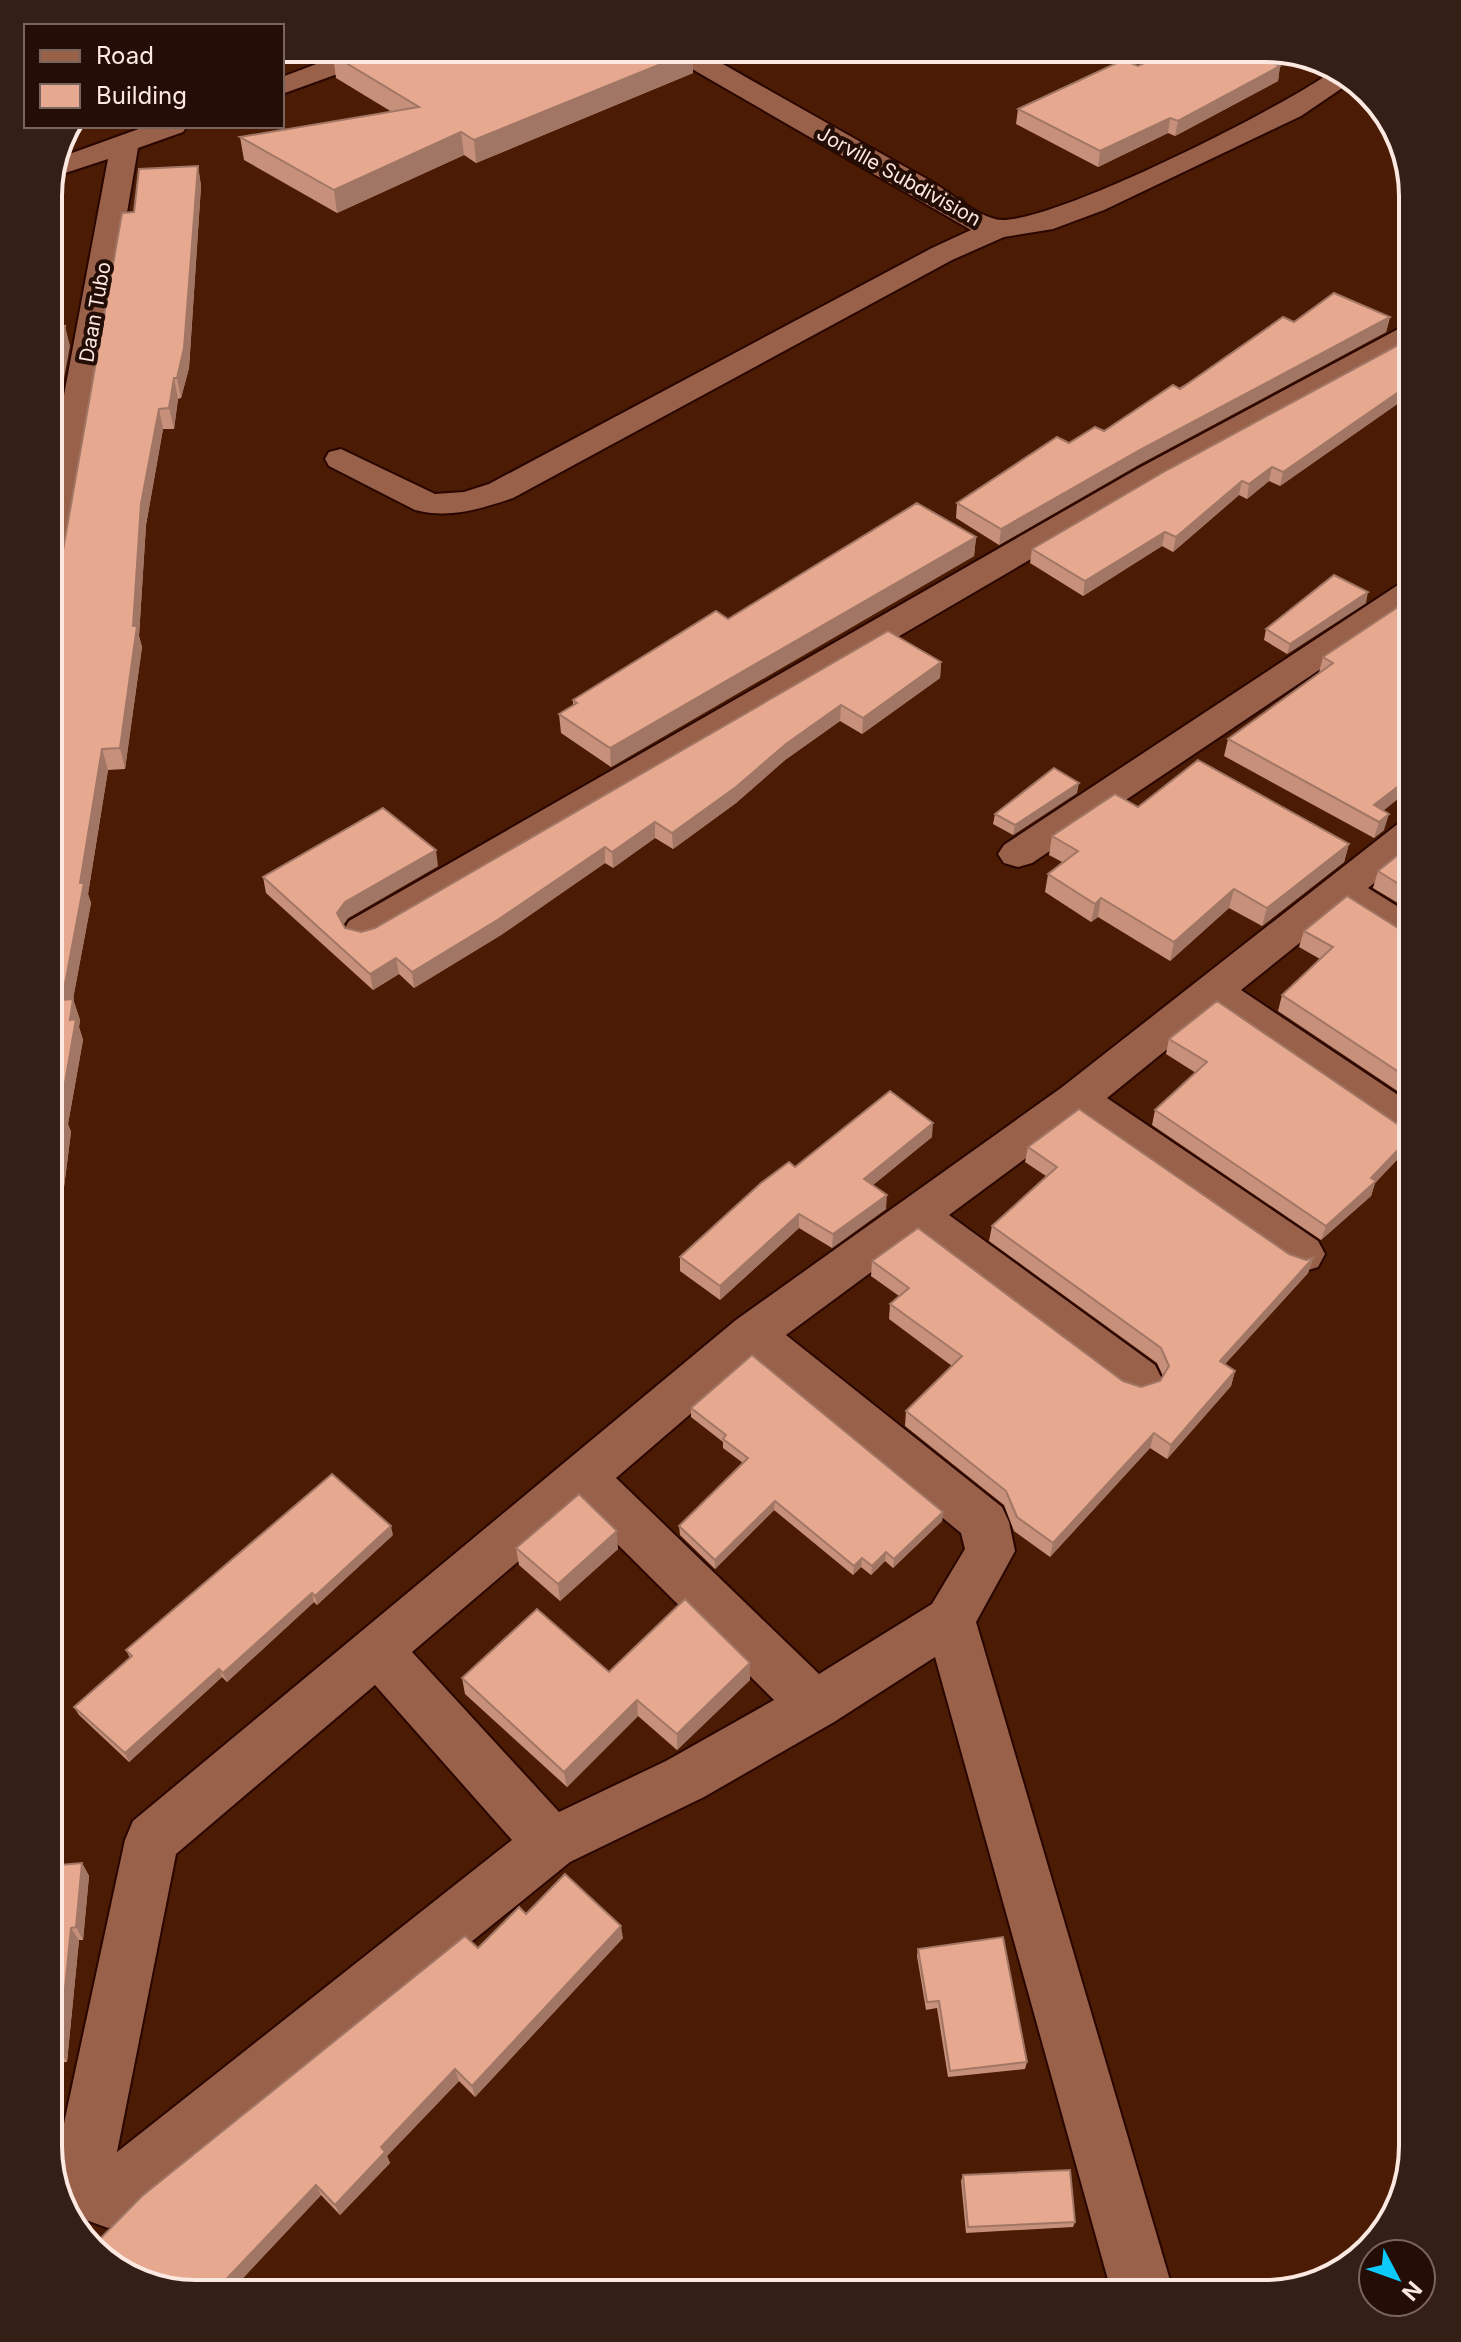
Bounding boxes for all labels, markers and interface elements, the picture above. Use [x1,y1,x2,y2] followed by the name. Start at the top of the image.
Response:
[24,24,284,128] legend
[96,41,154,70] text: Road
[96,81,187,110] text: Building
[813,121,985,231] street label: Jorville Subdivision
[74,260,116,364] street label: Daan Tubo
[1357,2238,1437,2318] north arrow
[1397,2276,1427,2306] text: N

